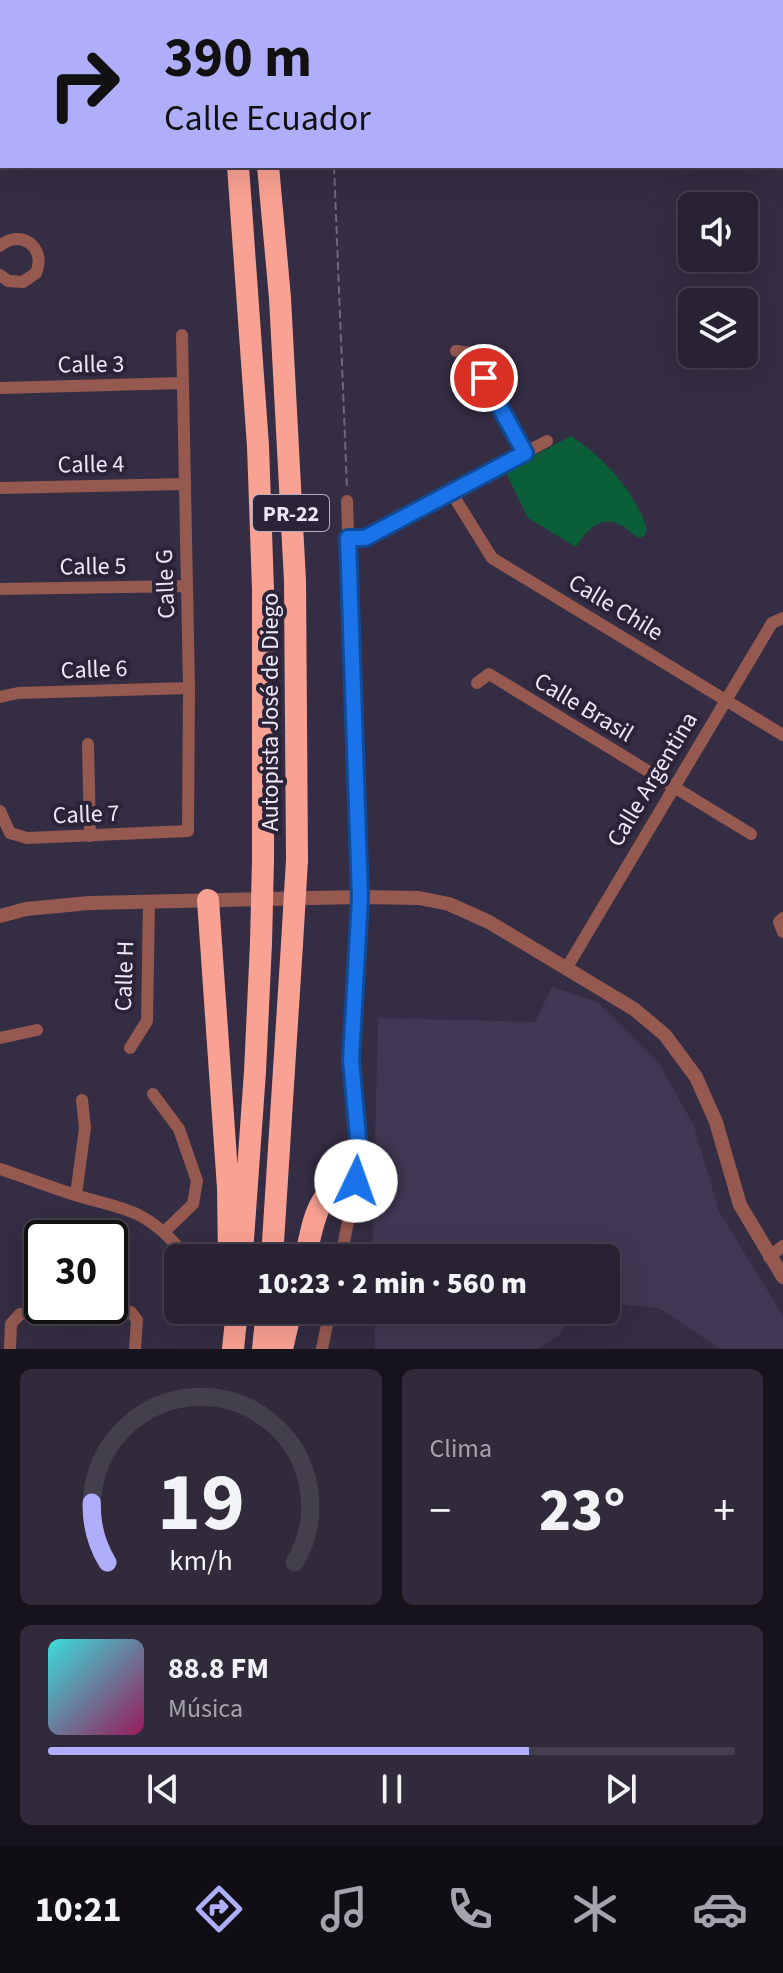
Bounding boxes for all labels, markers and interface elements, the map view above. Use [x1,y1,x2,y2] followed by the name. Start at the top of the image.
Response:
[164,19,312,98] text: 390 m
[32,32,136,136] icon: right
[164,93,371,144] text: Calle Ecuador
[678,192,758,368] map controls
[678,192,758,272] button: sound
[678,288,758,368] button: layers
[450,344,518,412] pin
[57,346,125,383] street label: Calle 3
[462,356,506,400] icon: arrive
[57,446,125,483] street label: Calle 4
[253,495,329,531] road number: PR-22
[59,548,127,585] street label: Calle 5
[147,549,184,619] street label: Calle G
[562,565,670,650] street label: Calle Chile
[253,593,288,831] street label: Autopista José de Diego
[60,651,128,688] street label: Calle 6
[527,664,640,751] street label: Calle Brasil
[598,705,707,853] street label: Calle Argentina
[52,796,120,833] street label: Calle 7
[106,940,143,1012] street label: Calle H
[314,1139,398,1223] position arrow
[24,1220,128,1324] speed limit sign: 30
[257,1262,527,1305] text: 10:23 · 2 min · 560 m
[430,1430,492,1467] text: Clima
[157,1444,245,1562] text: 19
[539,1469,625,1554] text: 23°
[430,1480,451,1543] text: −
[713,1480,735,1543] text: +
[169,1541,232,1581] text: km/h
[168,1647,269,1690] text: 88.8 FM
[168,1690,243,1727] text: Música
[141,1767,185,1811] icon: previous
[370,1767,414,1811] icon: pause
[599,1767,643,1811] icon: next
[191,1881,247,1937] icon: directions
[316,1881,372,1937] icon: music
[442,1881,498,1937] icon: phone
[567,1881,623,1937] icon: climate
[692,1881,748,1937] icon: car
[35,1884,122,1935] text: 10:21

